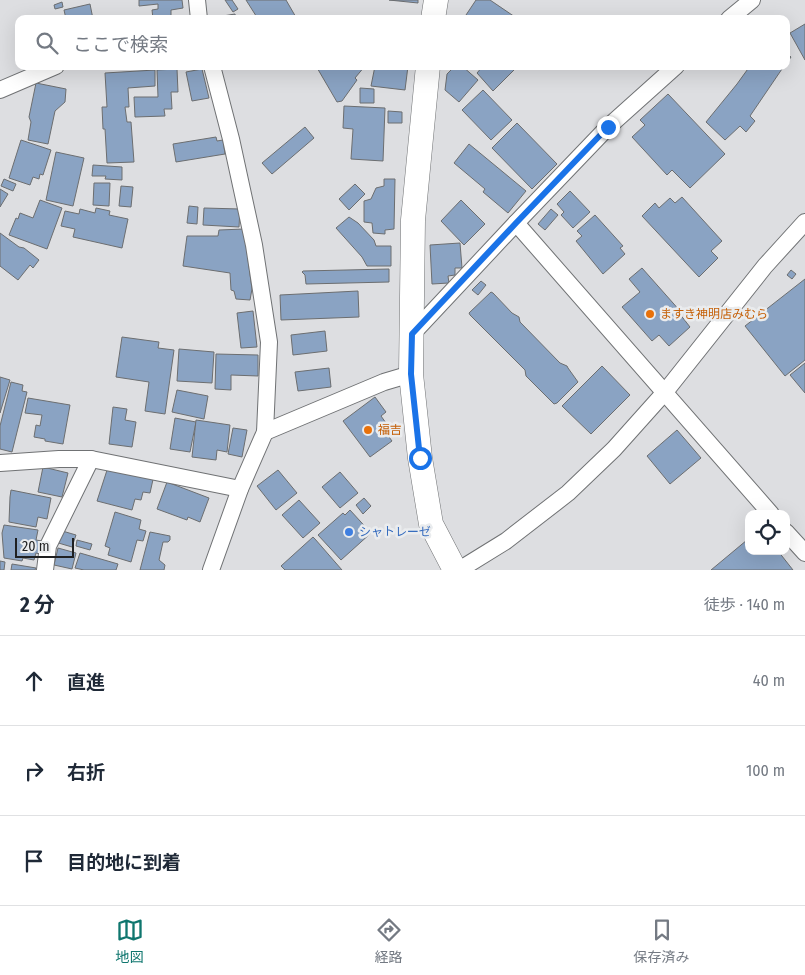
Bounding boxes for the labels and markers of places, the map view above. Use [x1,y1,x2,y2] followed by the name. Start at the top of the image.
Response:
[660,307,768,321] place label: ますき神明店みむら
[644,308,656,320] marker: ますき神明店みむら
[378,423,402,437] place label: 福吉
[362,424,374,436] marker: 福吉
[359,525,431,539] place label: シャトレーゼ
[343,526,355,538] marker: シャトレーゼ

